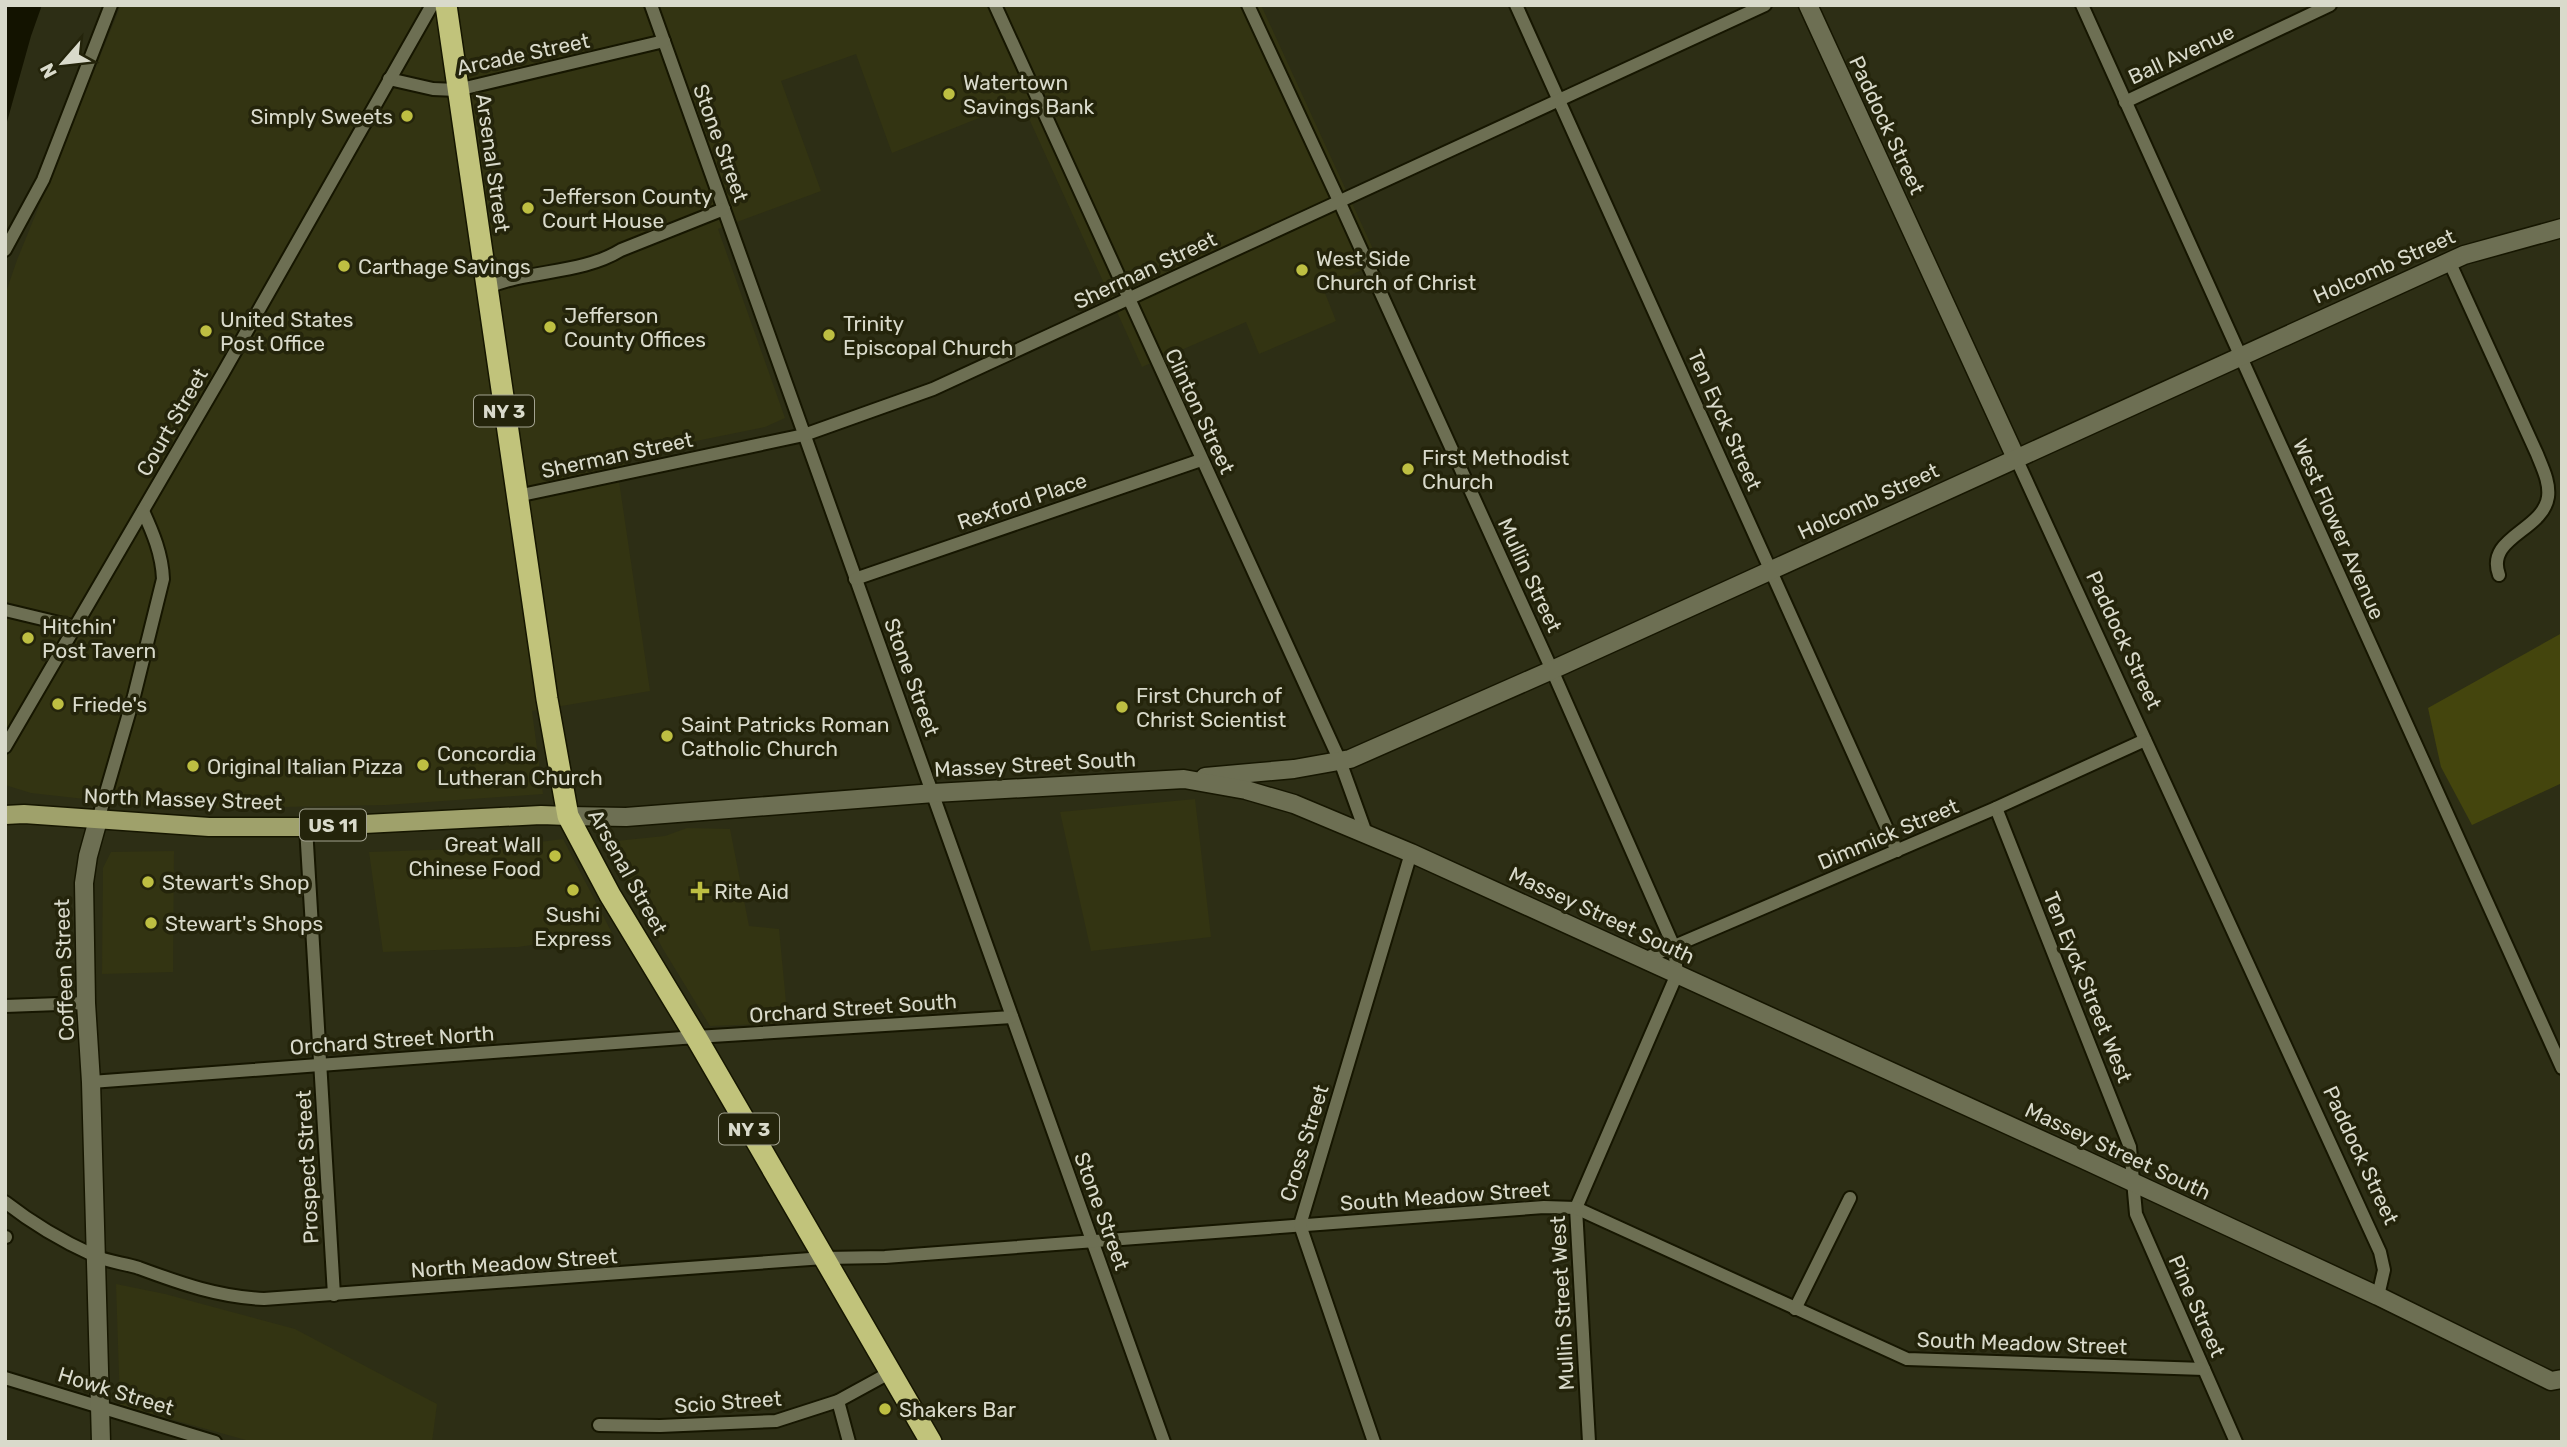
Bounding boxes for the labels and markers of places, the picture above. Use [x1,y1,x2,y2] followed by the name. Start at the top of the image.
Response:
[963,70,1095,119] place label: Watertown Savings Bank
[941,86,957,102] marker: Watertown Savings Bank
[250,104,393,129] place label: Simply Sweets
[399,108,415,124] marker: Simply Sweets
[542,184,713,233] place label: Jefferson County Court House
[520,200,536,216] marker: Jefferson County Court House
[1316,246,1476,295] place label: West Side Church of Christ
[358,254,531,279] place label: Carthage Savings
[336,258,352,274] marker: Carthage Savings
[1294,262,1310,278] marker: West Side Church of Christ
[564,303,706,352] place label: Jefferson County Offices
[220,307,354,356] place label: United States Post Office
[843,311,1014,360] place label: Trinity Episcopal Church
[542,319,558,335] marker: Jefferson County Offices
[198,323,214,339] marker: United States Post Office
[821,327,837,343] marker: Trinity Episcopal Church
[1422,445,1569,494] place label: First Methodist Church
[1400,461,1416,477] marker: First Methodist Church
[42,614,156,663] place label: Hitchin' Post Tavern
[20,630,36,646] marker: Hitchin' Post Tavern
[1136,683,1286,732] place label: First Church of Christ Scientist
[72,692,147,717] place label: Friede's
[50,696,66,712] marker: Friede's
[1114,699,1130,715] marker: First Church of Christ Scientist
[681,712,889,761] place label: Saint Patricks Roman Catholic Church
[659,728,675,744] marker: Saint Patricks Roman Catholic Church
[437,741,603,790] place label: Concordia Lutheran Church
[207,754,403,779] place label: Original Italian Pizza
[415,757,431,773] marker: Concordia Lutheran Church
[185,758,201,774] marker: Original Italian Pizza
[408,832,541,881] place label: Great Wall Chinese Food
[547,848,563,864] marker: Great Wall Chinese Food
[162,870,309,895] place label: Stewart's Shop
[140,874,156,890] marker: Stewart's Shop
[714,879,789,904] place label: Rite Aid
[565,882,581,898] marker: Sushi Express
[692,883,708,899] marker: Rite Aid
[534,902,612,951] place label: Sushi Express
[165,911,323,936] place label: Stewart's Shops
[143,915,159,931] marker: Stewart's Shops
[899,1397,1016,1422] place label: Shakers Bar
[877,1401,893,1417] marker: Shakers Bar

